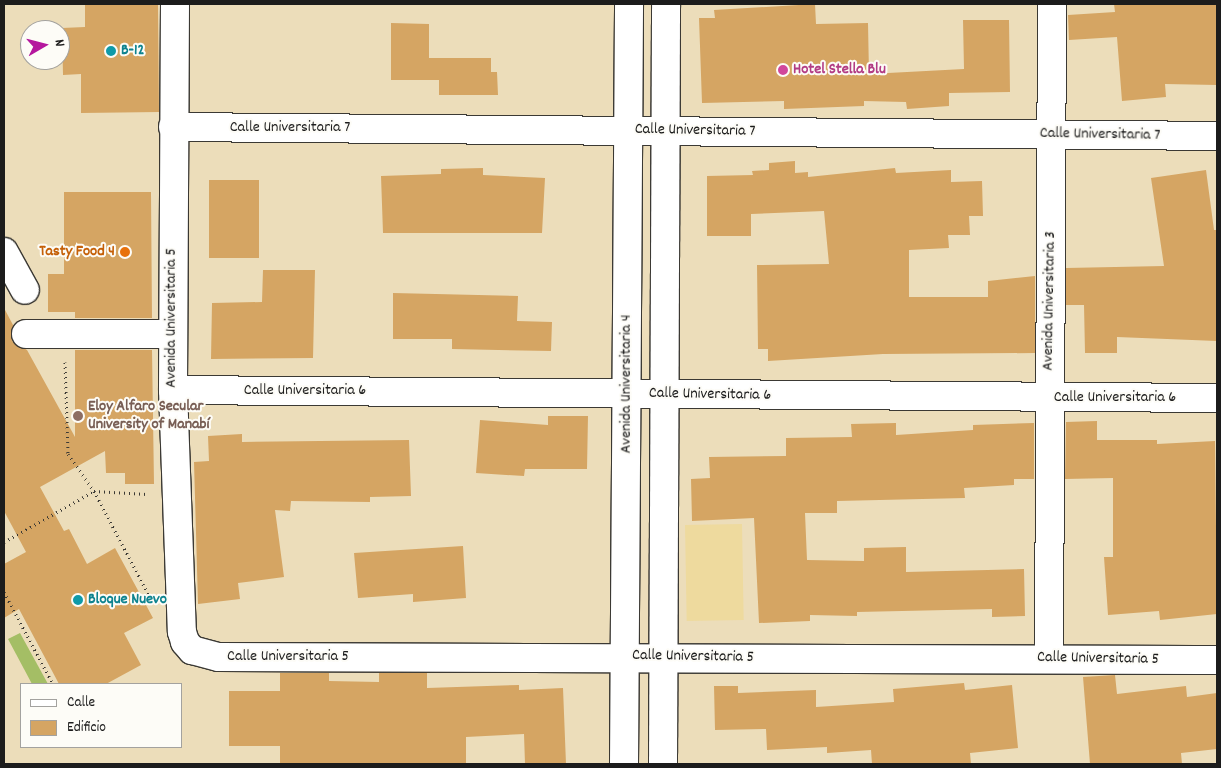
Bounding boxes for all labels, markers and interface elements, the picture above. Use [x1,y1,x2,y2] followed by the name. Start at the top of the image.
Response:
[20,20,70,70] north arrow
[48,38,69,48] text: N
[121,41,145,61] place label: B-12
[105,45,117,57] marker: B-12
[793,60,886,80] place label: Hotel Stella Blu
[777,64,789,76] marker: Hotel Stella Blu
[230,118,350,138] street label: Calle Universitaria 7
[635,120,755,142] street label: Calle Universitaria 7
[1040,124,1160,146] street label: Calle Universitaria 7
[1039,231,1061,371] street label: Avenida Universitaria 3
[39,242,115,262] place label: Tasty Food 4
[119,246,131,258] marker: Tasty Food 4
[162,248,182,388] street label: Avenida Universitaria 5
[617,315,637,453] street label: Avenida Universitaria 4
[244,381,366,401] street label: Calle Universitaria 6
[649,384,771,406] street label: Calle Universitaria 6
[1054,388,1176,408] street label: Calle Universitaria 6
[88,397,209,435] place label: Eloy Alfaro Secular University of Manabí
[72,410,84,422] marker: Eloy Alfaro Secular University of Manabí
[88,590,167,610] place label: Bloque Nuevo
[72,594,84,606] marker: Bloque Nuevo
[632,646,754,668] street label: Calle Universitaria 5
[227,647,349,667] street label: Calle Universitaria 5
[1037,648,1159,670] street label: Calle Universitaria 5
[20,683,182,748] legend
[67,692,95,714] text: Calle
[67,717,106,739] text: Edificio

